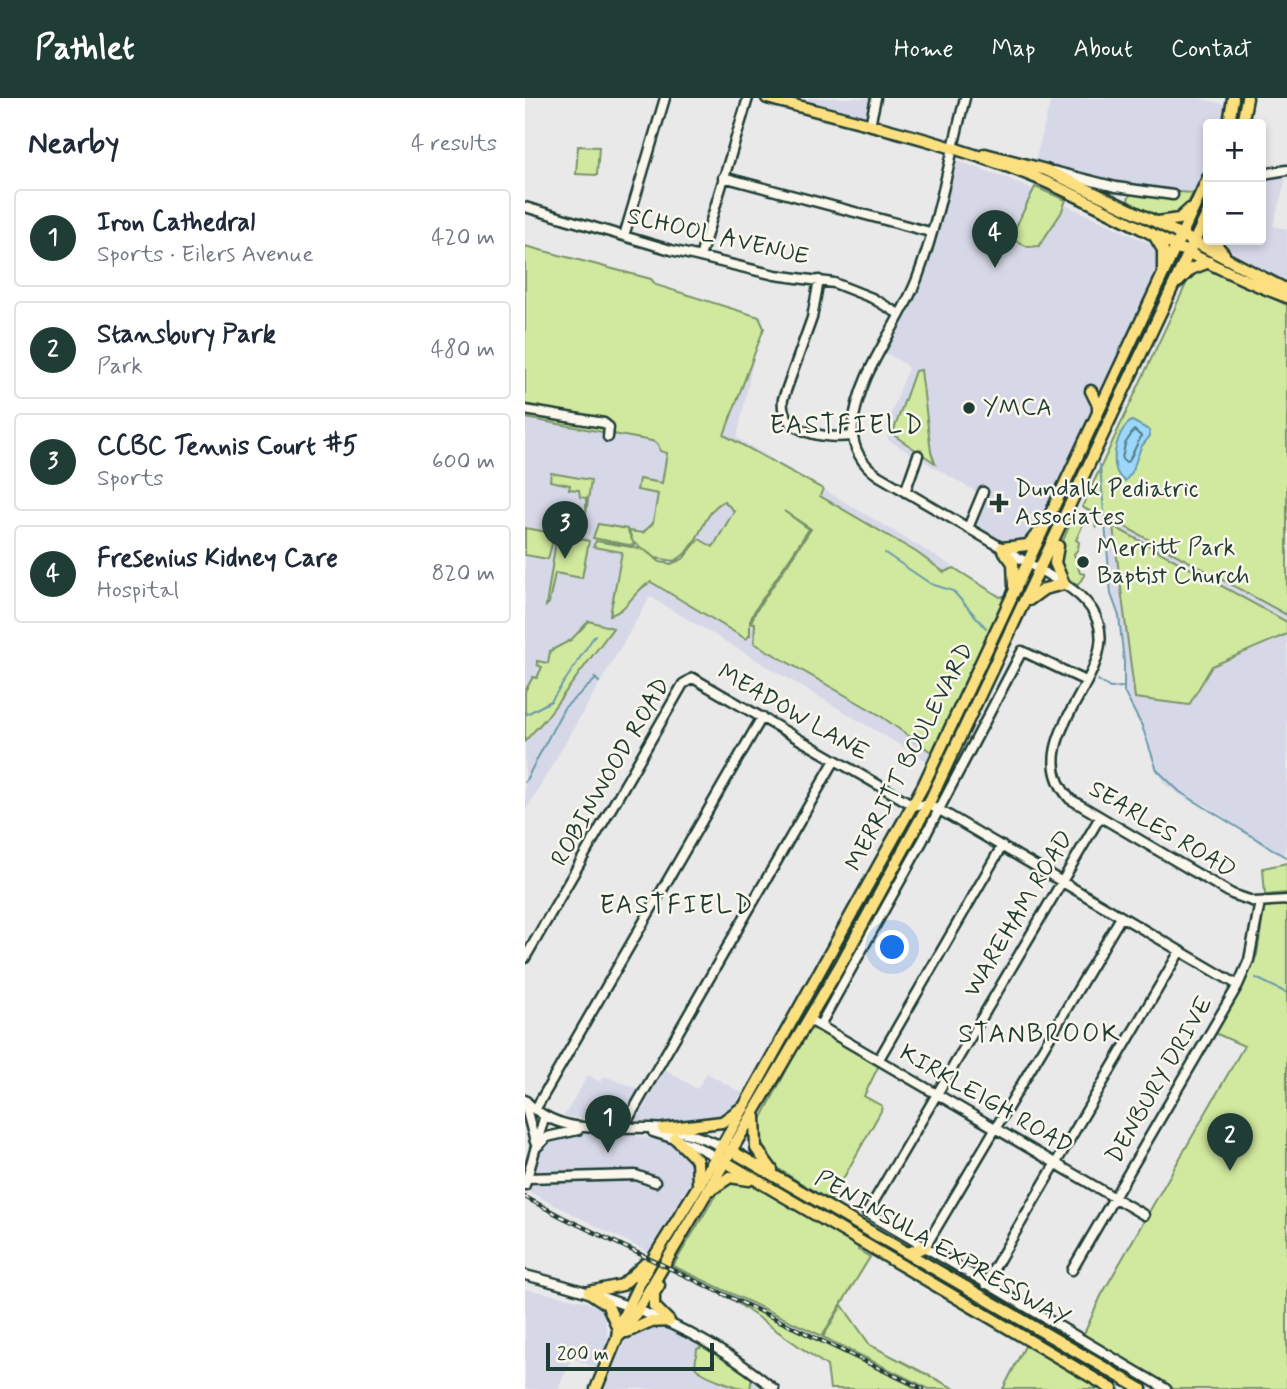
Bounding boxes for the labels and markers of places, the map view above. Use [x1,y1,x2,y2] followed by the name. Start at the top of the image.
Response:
[972,210,1018,268] pin: 4
[983,393,1052,424] place label: YMCA
[961,400,977,416] marker: YMCA
[1015,474,1199,533] place label: Dundalk Pediatric Associates
[989,493,1009,513] marker: Dundalk Pediatric Associates
[542,501,588,559] pin: 3
[1097,533,1250,592] place label: Merritt Park Baptist Church
[1075,554,1091,570] marker: Merritt Park Baptist Church
[585,1095,631,1153] pin: 1
[1207,1113,1253,1171] pin: 2

